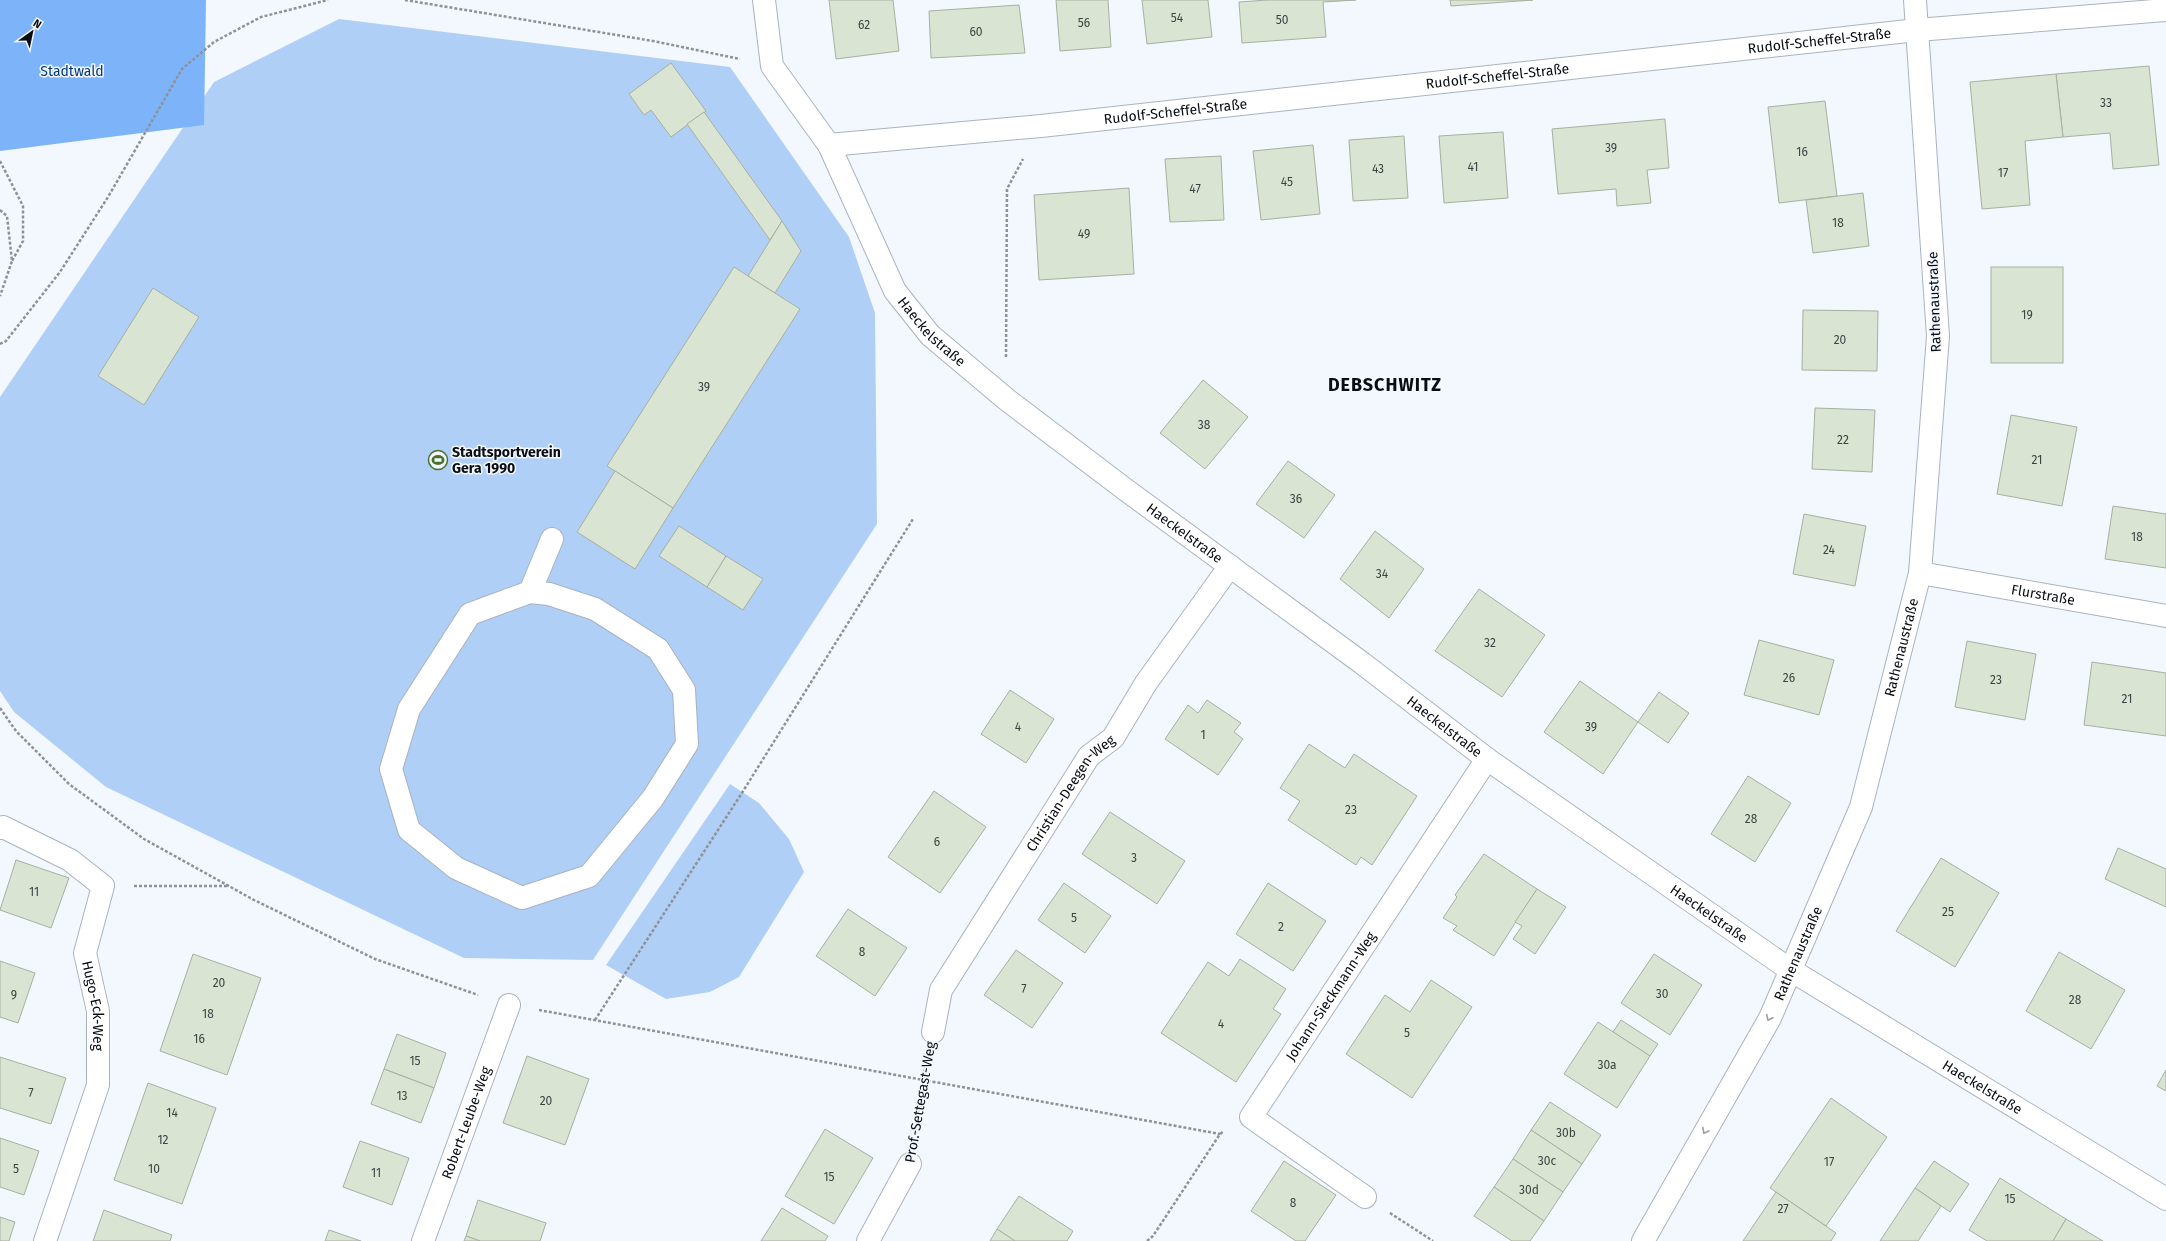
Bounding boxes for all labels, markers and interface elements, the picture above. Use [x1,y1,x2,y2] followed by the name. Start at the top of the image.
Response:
[1171,11,1184,25] house number: 54
[12,12,52,52] north arrow
[1276,13,1289,27] house number: 50
[1078,16,1090,30] house number: 56
[31,17,44,31] text: N
[858,18,870,32] house number: 62
[969,25,983,39] house number: 60
[1747,25,1892,57] street label: Rudolf-Scheffel-Straße
[1425,60,1570,93] street label: Rudolf-Scheffel-Straße
[40,63,104,80] park label: Stadtwald
[1103,95,1248,128] street label: Rudolf-Scheffel-Straße
[2100,96,2112,110] house number: 33
[1605,141,1617,155] house number: 39
[1796,145,1808,159] house number: 16
[1468,160,1478,174] house number: 41
[1372,162,1384,176] house number: 43
[1998,166,2008,180] house number: 17
[1281,175,1293,189] house number: 45
[1189,182,1201,196] house number: 47
[1832,216,1844,230] house number: 18
[1078,227,1090,241] house number: 49
[1924,251,1945,353] street label: Rathenaustraße
[894,294,969,370] street label: Haeckelstraße
[2021,308,2033,322] house number: 19
[1834,333,1847,347] house number: 20
[1328,374,1442,396] district label: DEBSCHWITZ
[698,380,710,394] house number: 39
[1198,418,1211,432] house number: 38
[1837,433,1849,447] house number: 22
[452,444,561,477] place label: Stadtsportverein Gera 1990
[427,449,449,471] sports icon: Stadtsportverein Gera 1990
[2032,453,2042,467] house number: 21
[1290,492,1302,506] house number: 36
[1143,500,1226,567] street label: Haeckelstraße
[2131,530,2143,544] house number: 18
[1823,543,1836,557] house number: 24
[1376,567,1389,581] house number: 34
[2010,581,2076,609] street label: Flurstraße
[1881,596,1922,699] street label: Rathenaustraße
[1484,636,1496,650] house number: 32
[1783,671,1795,685] house number: 26
[1990,673,2002,687] house number: 23
[2122,692,2132,706] house number: 21
[1403,693,1485,761] street label: Haeckelstraße
[1015,720,1022,734] house number: 4
[1585,720,1597,734] house number: 39
[1200,728,1206,742] house number: 1
[1023,731,1119,855] street label: Christian-Deegen-Weg
[1345,803,1357,817] house number: 23
[1745,812,1758,826] house number: 28
[934,835,940,849] house number: 6
[1131,851,1137,865] house number: 3
[1667,881,1751,947] street label: Haeckelstraße
[29,885,39,899] house number: 11
[1771,904,1826,1003] street label: Rathenaustraße
[1942,905,1954,919] house number: 25
[1071,911,1077,925] house number: 5
[1278,920,1284,934] house number: 2
[1282,928,1380,1064] street label: Johann-Sieckmann-Weg
[859,945,866,959] house number: 8
[78,959,106,1052] street label: Hugo-Eck-Weg
[213,976,226,990] house number: 20
[1021,982,1027,996] house number: 7
[1656,987,1669,1001] house number: 30
[11,988,17,1002] house number: 9
[2069,993,2082,1007] house number: 28
[202,1007,214,1021] house number: 18
[1766,1013,1774,1021] one-way arrow
[1218,1017,1225,1031] house number: 4
[1404,1026,1410,1040] house number: 5
[193,1032,205,1046] house number: 16
[901,1039,940,1164] street label: Prof.-Settegast-Weg
[409,1054,421,1068] house number: 15
[1939,1057,2025,1118] street label: Haeckelstraße
[1597,1058,1617,1072] house number: 30a
[438,1064,495,1181] street label: Robert-Leube-Weg
[28,1086,34,1100] house number: 7
[396,1089,408,1103] house number: 13
[540,1094,553,1108] house number: 20
[166,1106,178,1120] house number: 14
[1556,1126,1576,1140] house number: 30b
[1703,1127,1710,1134] one-way arrow
[157,1133,169,1147] house number: 12
[1538,1154,1556,1168] house number: 30c
[1824,1155,1834,1169] house number: 17
[13,1162,19,1176] house number: 5
[148,1162,160,1176] house number: 10
[371,1166,381,1180] house number: 11
[823,1170,835,1184] house number: 15
[1519,1183,1539,1197] house number: 30d
[2004,1192,2016,1206] house number: 15
[1290,1196,1297,1210] house number: 8
[1777,1202,1789,1216] house number: 27

